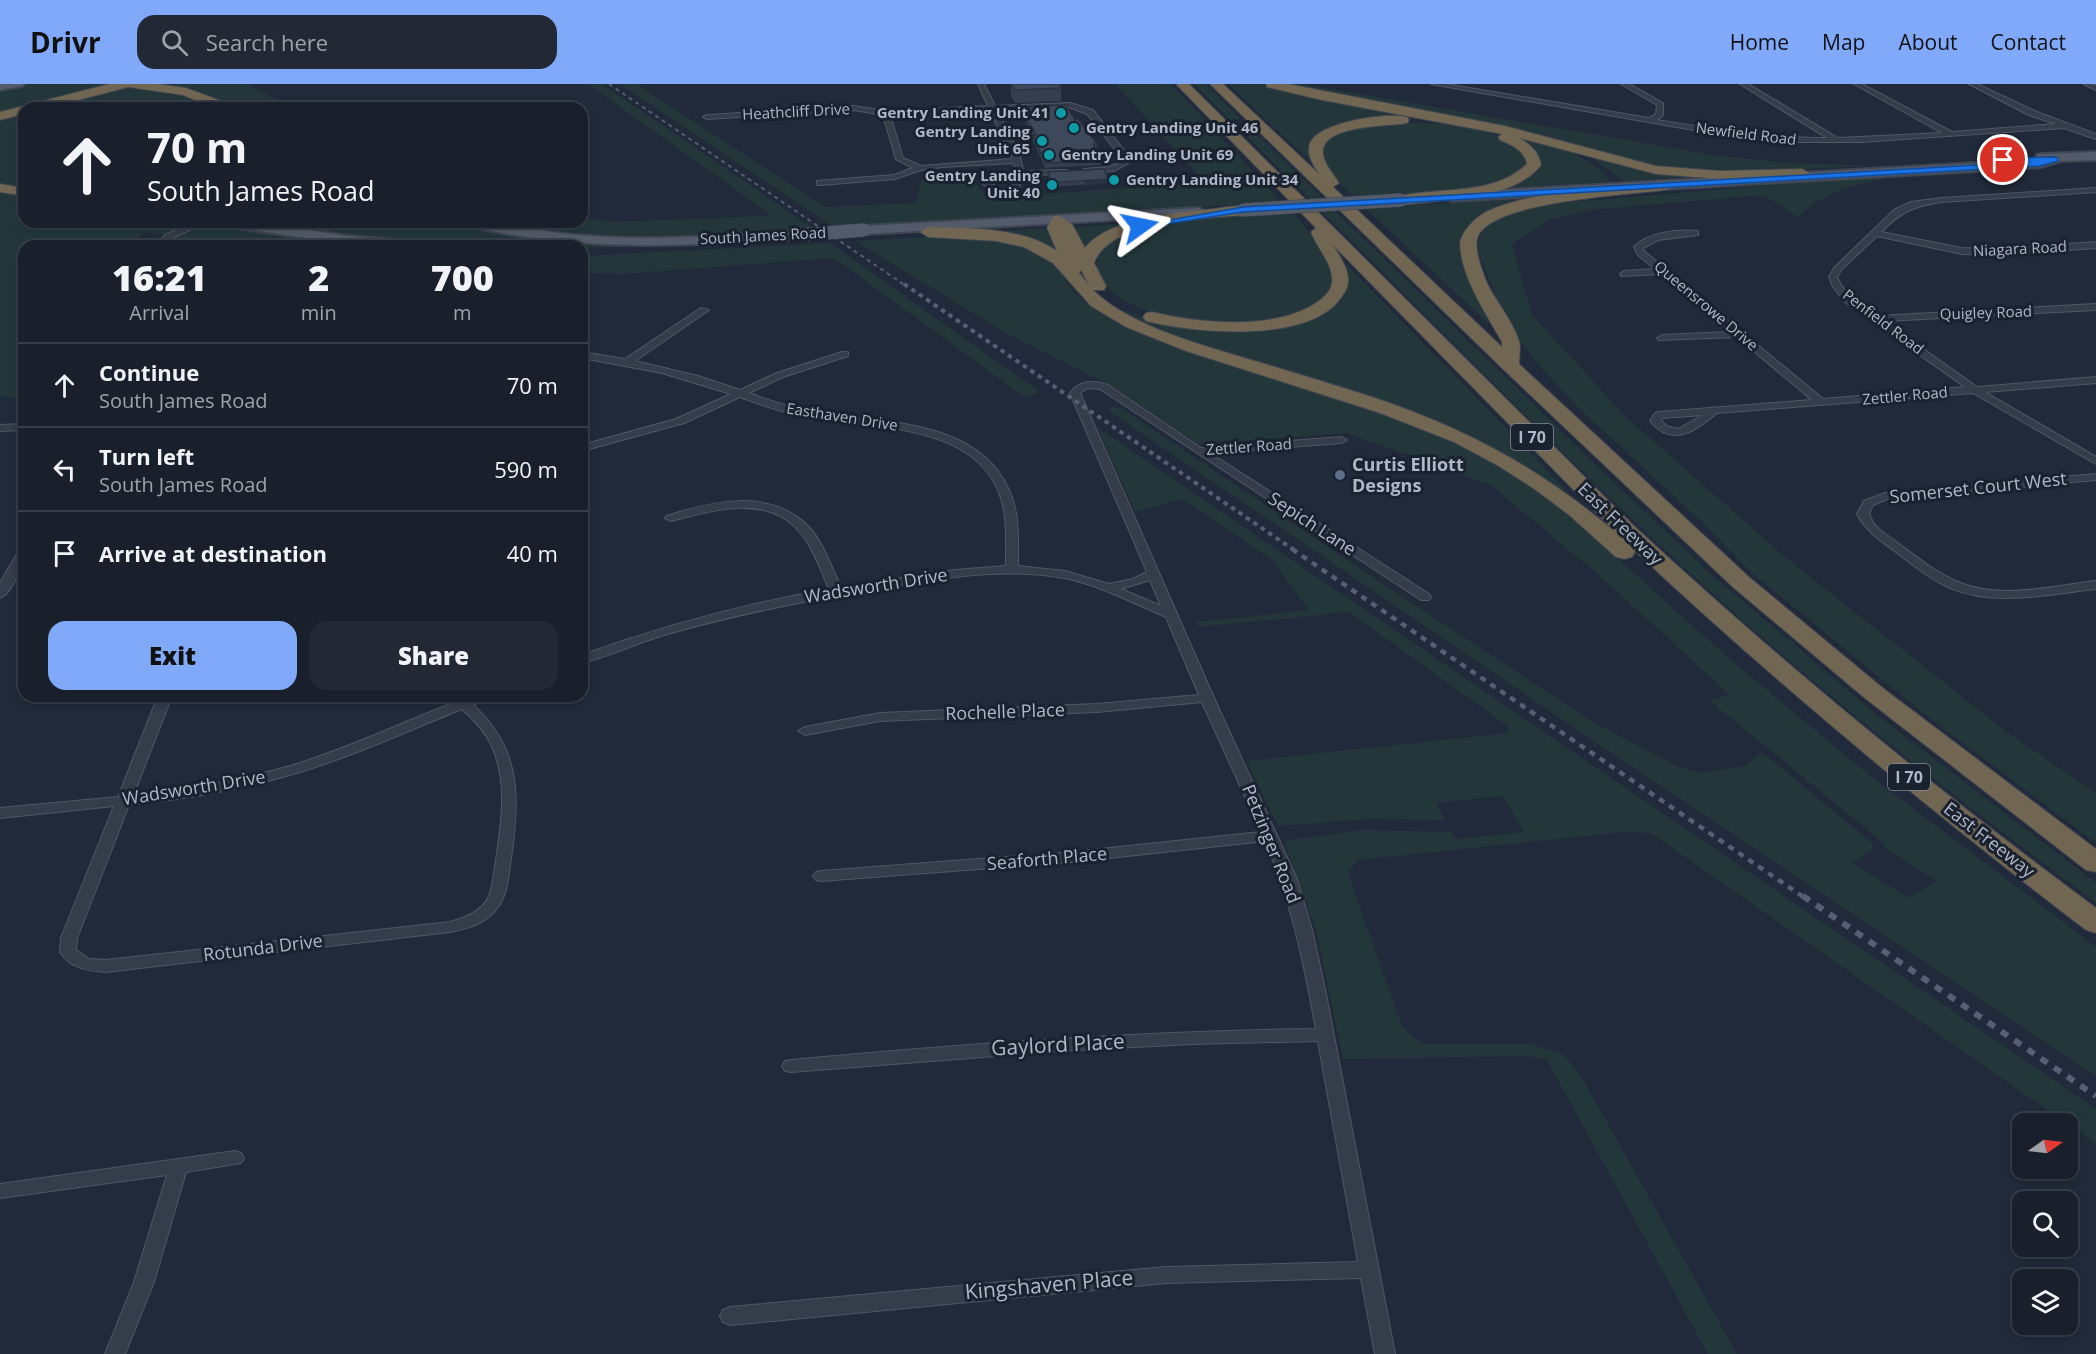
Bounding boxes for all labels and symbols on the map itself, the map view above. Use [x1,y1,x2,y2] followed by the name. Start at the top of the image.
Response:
[742,98,850,124] street label: Heathcliff Drive
[877,102,1049,122] place label: Gentry Landing Unit 41
[1054,106,1068,120] marker: Gentry Landing Unit 41
[1086,117,1259,137] place label: Gentry Landing Unit 46
[1695,117,1798,149] street label: Newfield Road
[915,121,1031,158] place label: Gentry Landing Unit 65
[1067,121,1081,135] marker: Gentry Landing Unit 46
[1035,134,1049,148] marker: Gentry Landing Unit 65
[1977,134,2028,185] pin
[1061,144,1234,164] place label: Gentry Landing Unit 69
[1042,148,1056,162] marker: Gentry Landing Unit 69
[925,165,1041,202] place label: Gentry Landing Unit 40
[1126,169,1299,189] place label: Gentry Landing Unit 34
[1107,173,1121,187] marker: Gentry Landing Unit 34
[1045,178,1059,192] marker: Gentry Landing Unit 40
[1108,194,1172,258] position arrow
[699,222,827,248] street label: South James Road
[1972,236,2067,260] street label: Niagara Road
[1650,256,1763,355] street label: Queensrowe Drive
[1839,284,1928,358] street label: Penfield Road
[1940,300,2032,324] street label: Quigley Road
[1861,381,1948,409] street label: Zettler Road
[785,397,899,435] street label: Easthaven Drive
[1511,424,1553,450] road number: I 70
[1205,433,1292,459] street label: Zettler Road
[1352,452,1464,497] place label: Curtis Elliott Designs
[1888,466,2068,508] street label: Somerset Court West
[1333,468,1347,482] marker: Curtis Elliott Designs
[1573,477,1669,571] street label: East Freeway
[1264,486,1361,561] street label: Sepich Lane
[803,562,949,608] street label: Wadsworth Drive
[945,697,1065,725] street label: Rochelle Place
[121,764,267,810] street label: Wadsworth Drive
[1888,764,1930,790] road number: I 70
[1237,781,1307,907] street label: Petzinger Road
[1939,796,2041,883] street label: East Freeway
[986,841,1108,875] street label: Seaforth Place
[202,928,324,966] street label: Rotunda Drive
[990,1027,1125,1061] street label: Gaylord Place
[2012,1113,2078,1179] north arrow
[963,1263,1134,1305] street label: Kingshaven Place

